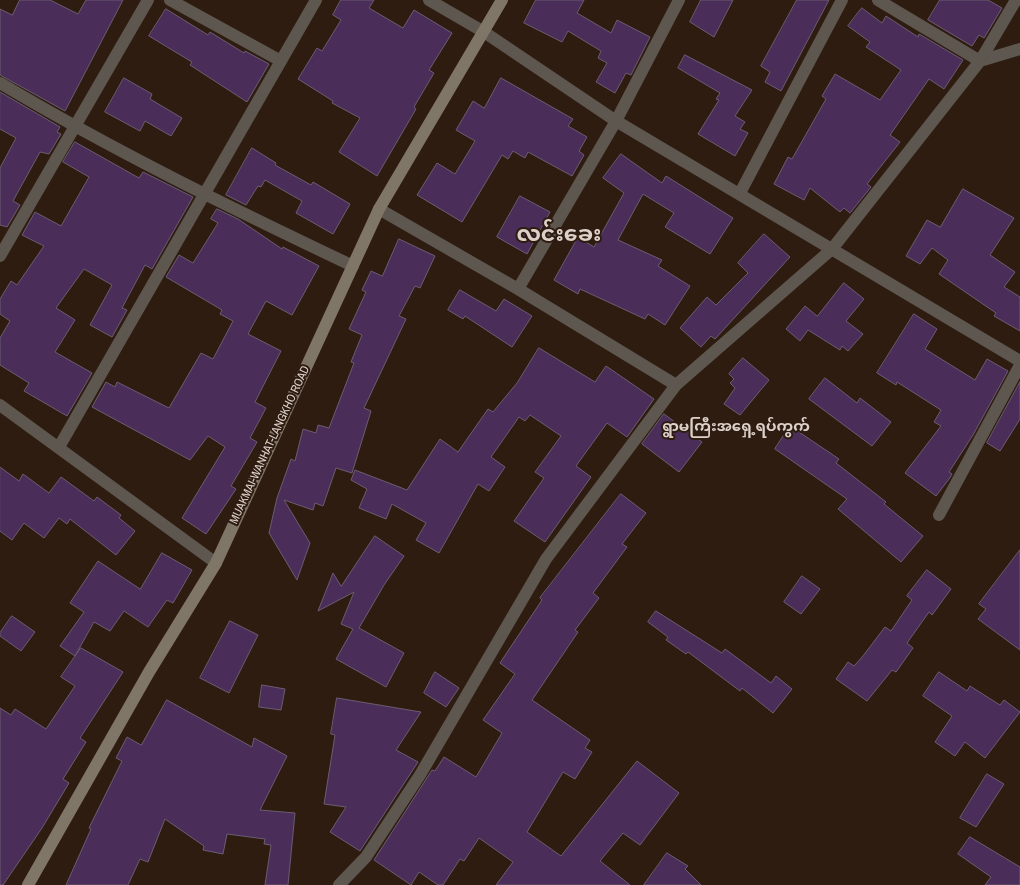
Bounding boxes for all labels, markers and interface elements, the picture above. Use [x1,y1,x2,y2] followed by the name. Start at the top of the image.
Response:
[516,222,602,248] district label: လင်းခေး
[227,364,313,526] street label: MUAKMAI-WANHAT-LANGKHO ROAD
[662,418,810,436] district label: ရွာမကြီးအရှေ့ရပ်ကွက်

